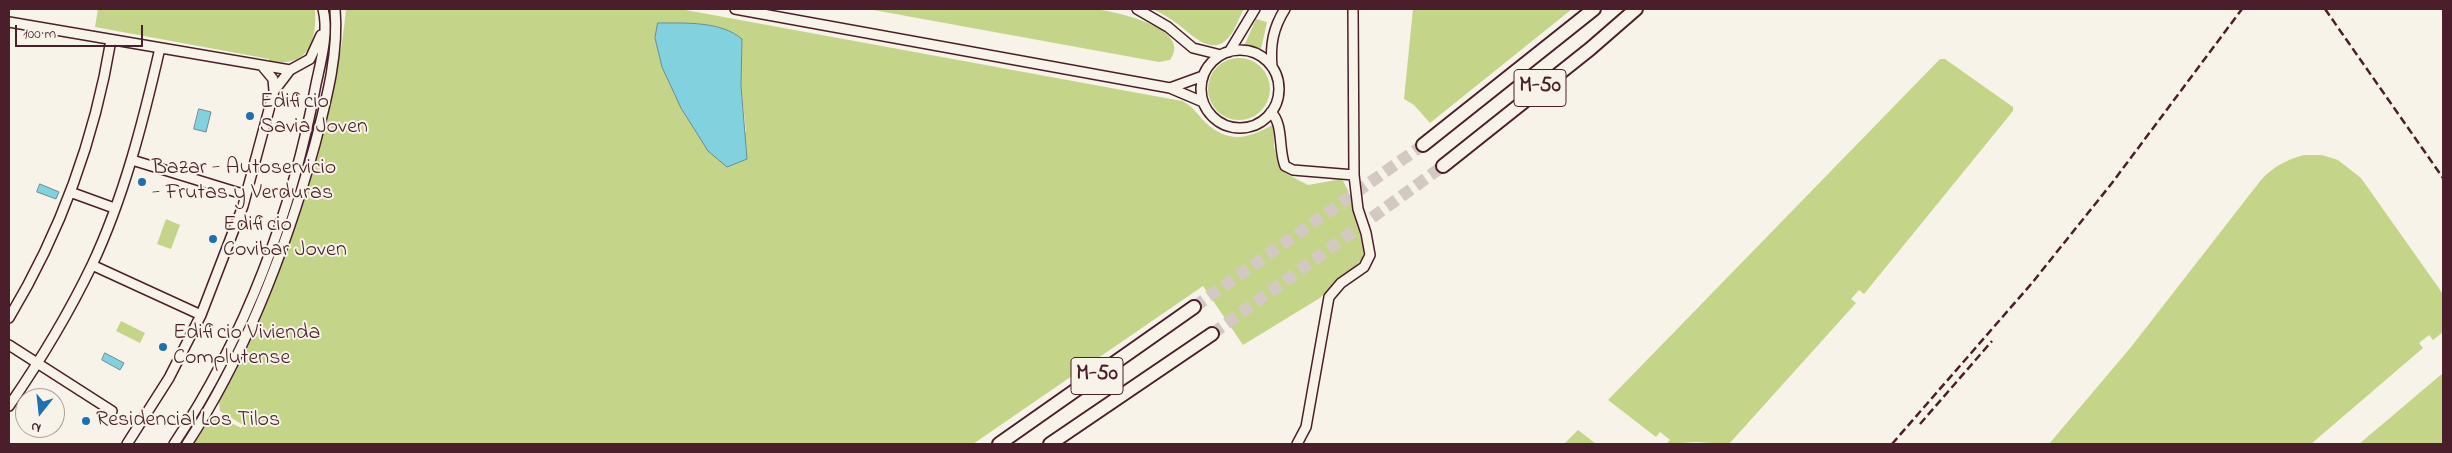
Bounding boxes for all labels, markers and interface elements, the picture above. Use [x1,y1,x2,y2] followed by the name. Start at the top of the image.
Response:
[18,15,145,47] scale bar
[23,23,56,45] text: 100 m
[1514,70,1566,106] road number: M-50
[260,90,368,142] place label: Edificio Savia Joven
[244,110,256,122] marker: Edificio Savia Joven
[152,156,336,208] place label: Bazar - Autoservicio - Frutas y Verduras
[136,176,148,188] marker: Bazar - Autoservicio - Frutas y Verduras
[223,213,347,264] place label: Edificio Covibar Joven
[207,233,219,245] marker: Edificio Covibar Joven
[173,321,320,372] place label: Edificio Vivienda Complutense
[157,341,169,353] marker: Edificio Vivienda Complutense
[1071,358,1123,394] road number: M-50
[15,388,65,438] north arrow
[96,408,280,434] place label: Residencial Los Tilos
[80,415,92,427] marker: Residencial Los Tilos
[29,416,43,438] text: N

